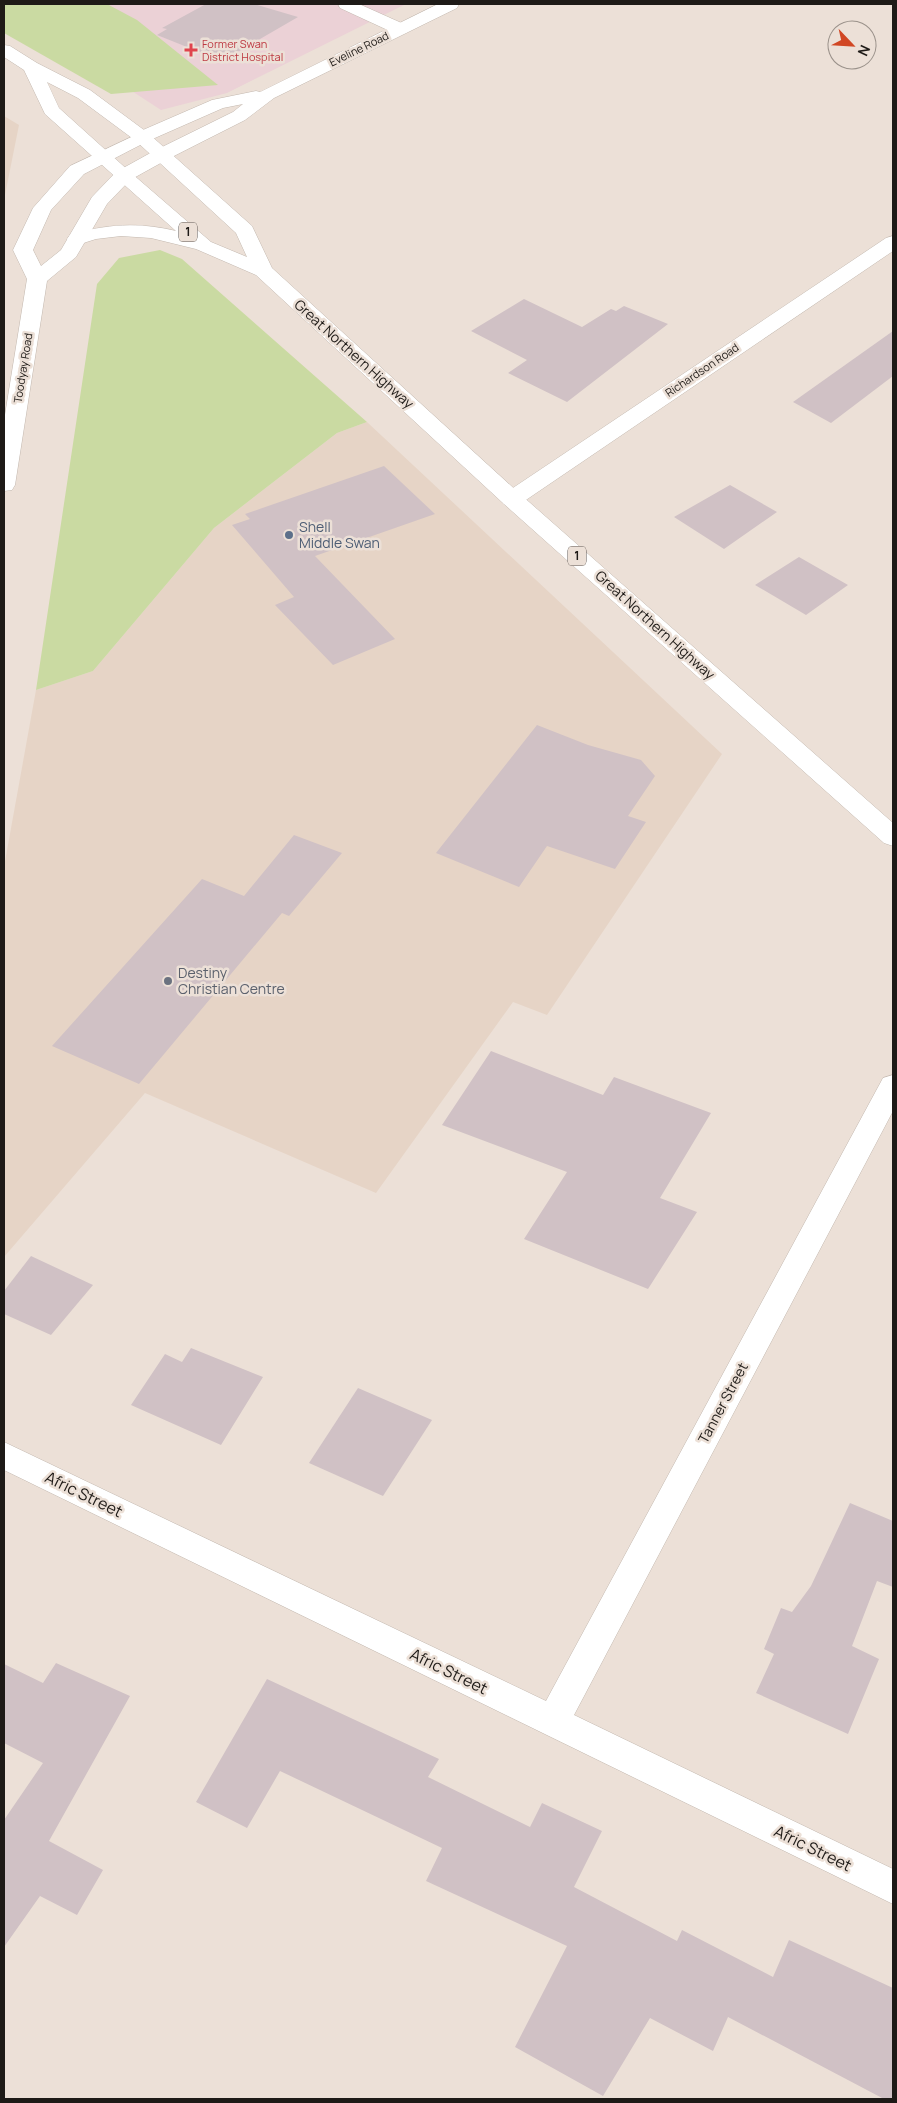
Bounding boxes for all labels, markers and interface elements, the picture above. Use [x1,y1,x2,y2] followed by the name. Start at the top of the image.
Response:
[827,20,877,70] north arrow
[327,28,391,69] street label: Eveline Road
[202,36,283,64] place label: Former Swan District Hospital
[853,42,875,59] text: N
[184,43,198,57] marker: Former Swan District Hospital
[179,222,197,242] road number: 1
[290,295,419,413] street label: Great Northern Highway
[10,332,35,404] street label: Toodyay Road
[662,339,741,400] street label: Richardson Road
[299,517,380,552] place label: Shell Middle Swan
[283,529,295,541] marker: Shell Middle Swan
[568,546,586,566] road number: 1
[591,566,720,684] street label: Great Northern Highway
[178,963,285,998] place label: Destiny Christian Centre
[162,975,174,987] marker: Destiny Christian Centre
[693,1359,752,1446] street label: Tanner Street
[41,1466,127,1522] street label: Afric Street
[406,1643,492,1699] street label: Afric Street
[770,1820,856,1876] street label: Afric Street

